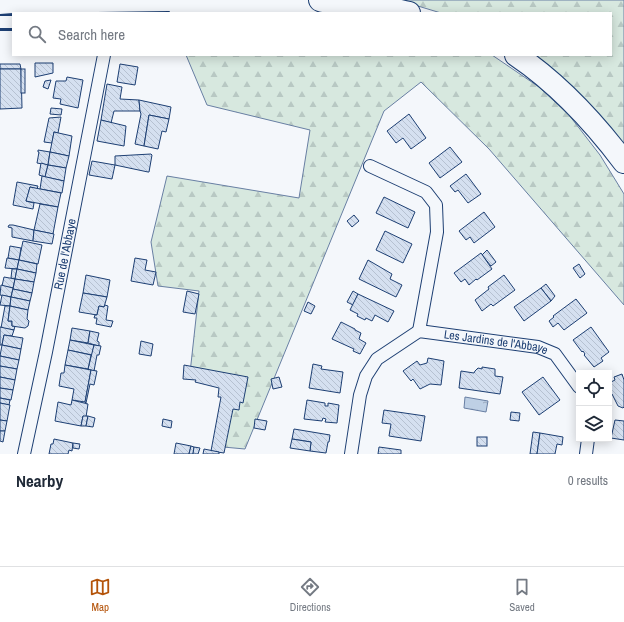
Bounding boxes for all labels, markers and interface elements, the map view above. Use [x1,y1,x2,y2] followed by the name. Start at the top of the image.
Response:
[12,12,612,56] search box
[26,23,48,45] icon: search
[58,24,125,45] text: Search here
[50,217,80,291] street label: Rue de l'Abbaye
[443,326,550,358] street label: Les Jardins de l'Abbaye
[576,370,612,442] map controls
[576,370,612,406] button: locate
[576,406,612,442] button: layers
[16,469,63,492] text: Nearby
[568,472,608,489] text: 0 results
[89,576,111,614] tab: Map
[290,576,331,614] tab: Directions
[509,576,535,614] tab: Saved

